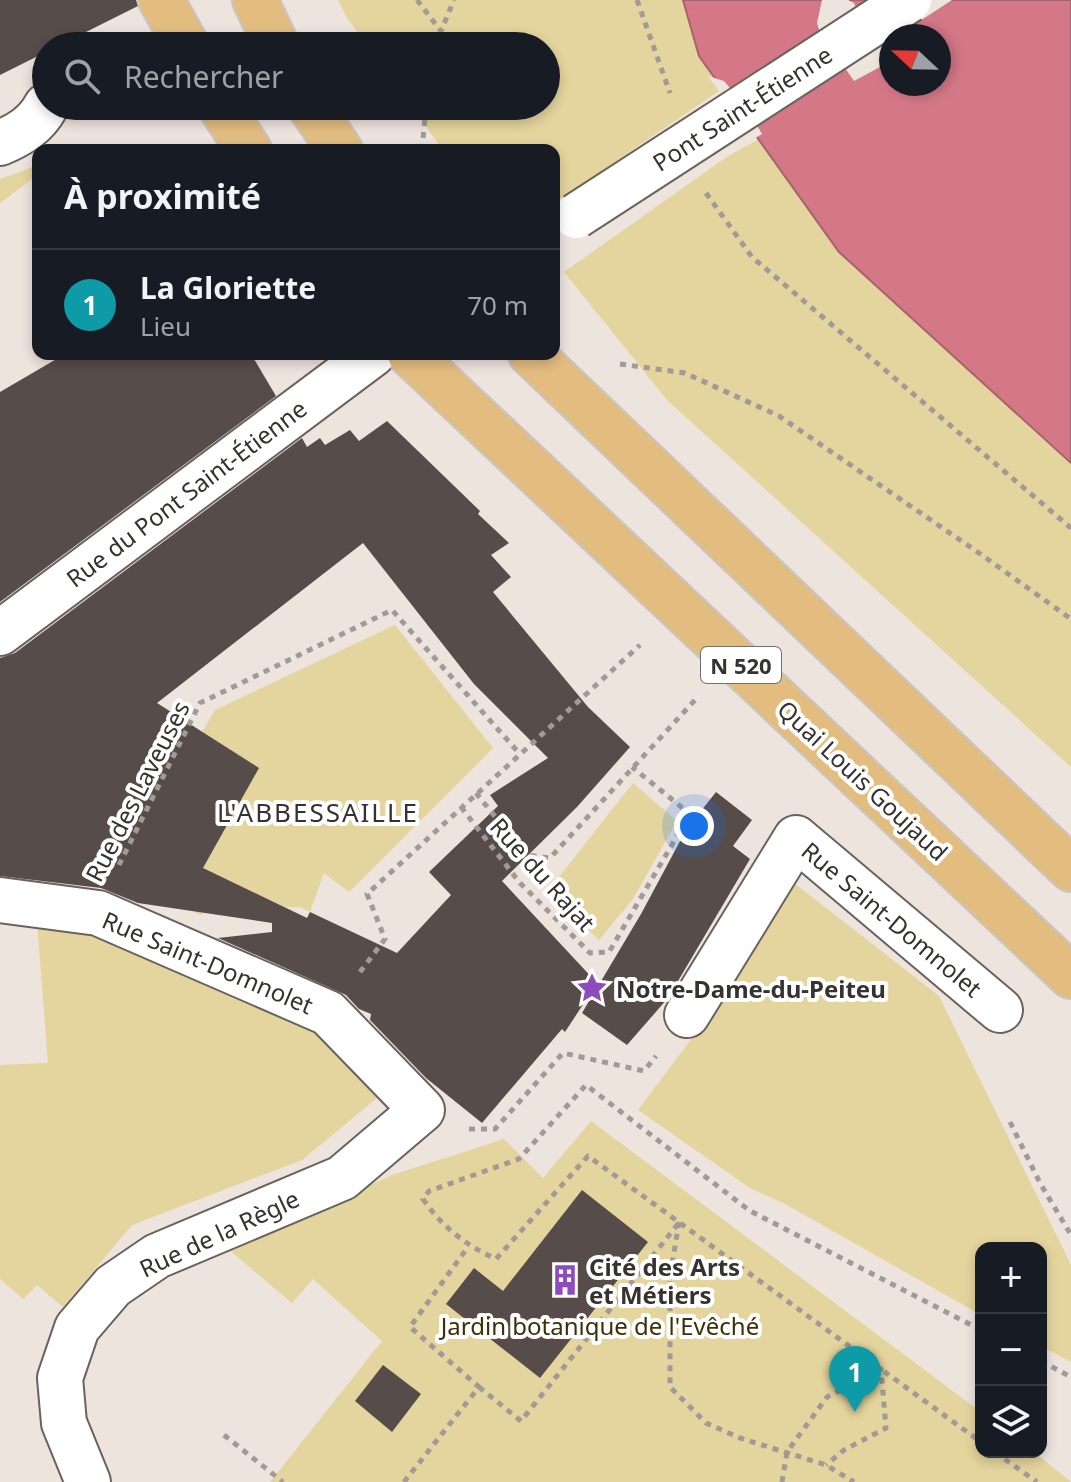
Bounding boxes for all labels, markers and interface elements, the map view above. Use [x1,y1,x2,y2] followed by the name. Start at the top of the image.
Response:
[879,24,951,96] north arrow
[32,32,560,120] search box
[646,38,838,178] street label: Pont Saint-Étienne
[60,54,104,98] icon: search
[124,56,283,97] text: Rechercher
[64,173,261,219] text: À proximité
[140,267,316,308] text: La Gloriette
[83,287,97,323] text: 1
[467,287,528,323] text: 70 m
[140,308,191,344] text: Lieu
[59,392,313,594] street label: Rue du Pont Saint-Étienne
[701,647,781,683] road number: N 520
[771,692,955,868] street label: Quai Louis Goujaud
[77,695,197,887] street label: Rue des Laveuses
[217,794,419,830] district label: L'ABBESSAILLE
[674,806,714,846] your location
[483,810,603,938] street label: Rue du Rajat
[795,834,989,1004] street label: Rue Saint-Domnolet
[98,903,319,1021] street label: Rue Saint-Domnolet
[575,971,609,1005] place icon: Notre-Dame-du-Peiteu
[616,972,886,1005] place label: Notre-Dame-du-Peiteu
[134,1182,304,1284] street label: Rue de la Règle
[975,1242,1047,1458] map controls
[975,1242,1047,1314] button: +
[589,1250,740,1311] place label: Cité des Arts et Métiers
[548,1263,582,1297] building icon: Cité des Arts et Métiers
[439,1309,759,1342] park label: Jardin botanique de l'Evêché
[975,1314,1047,1386] button: −
[829,1346,881,1412] pin: 1
[975,1386,1047,1458] button: layers

